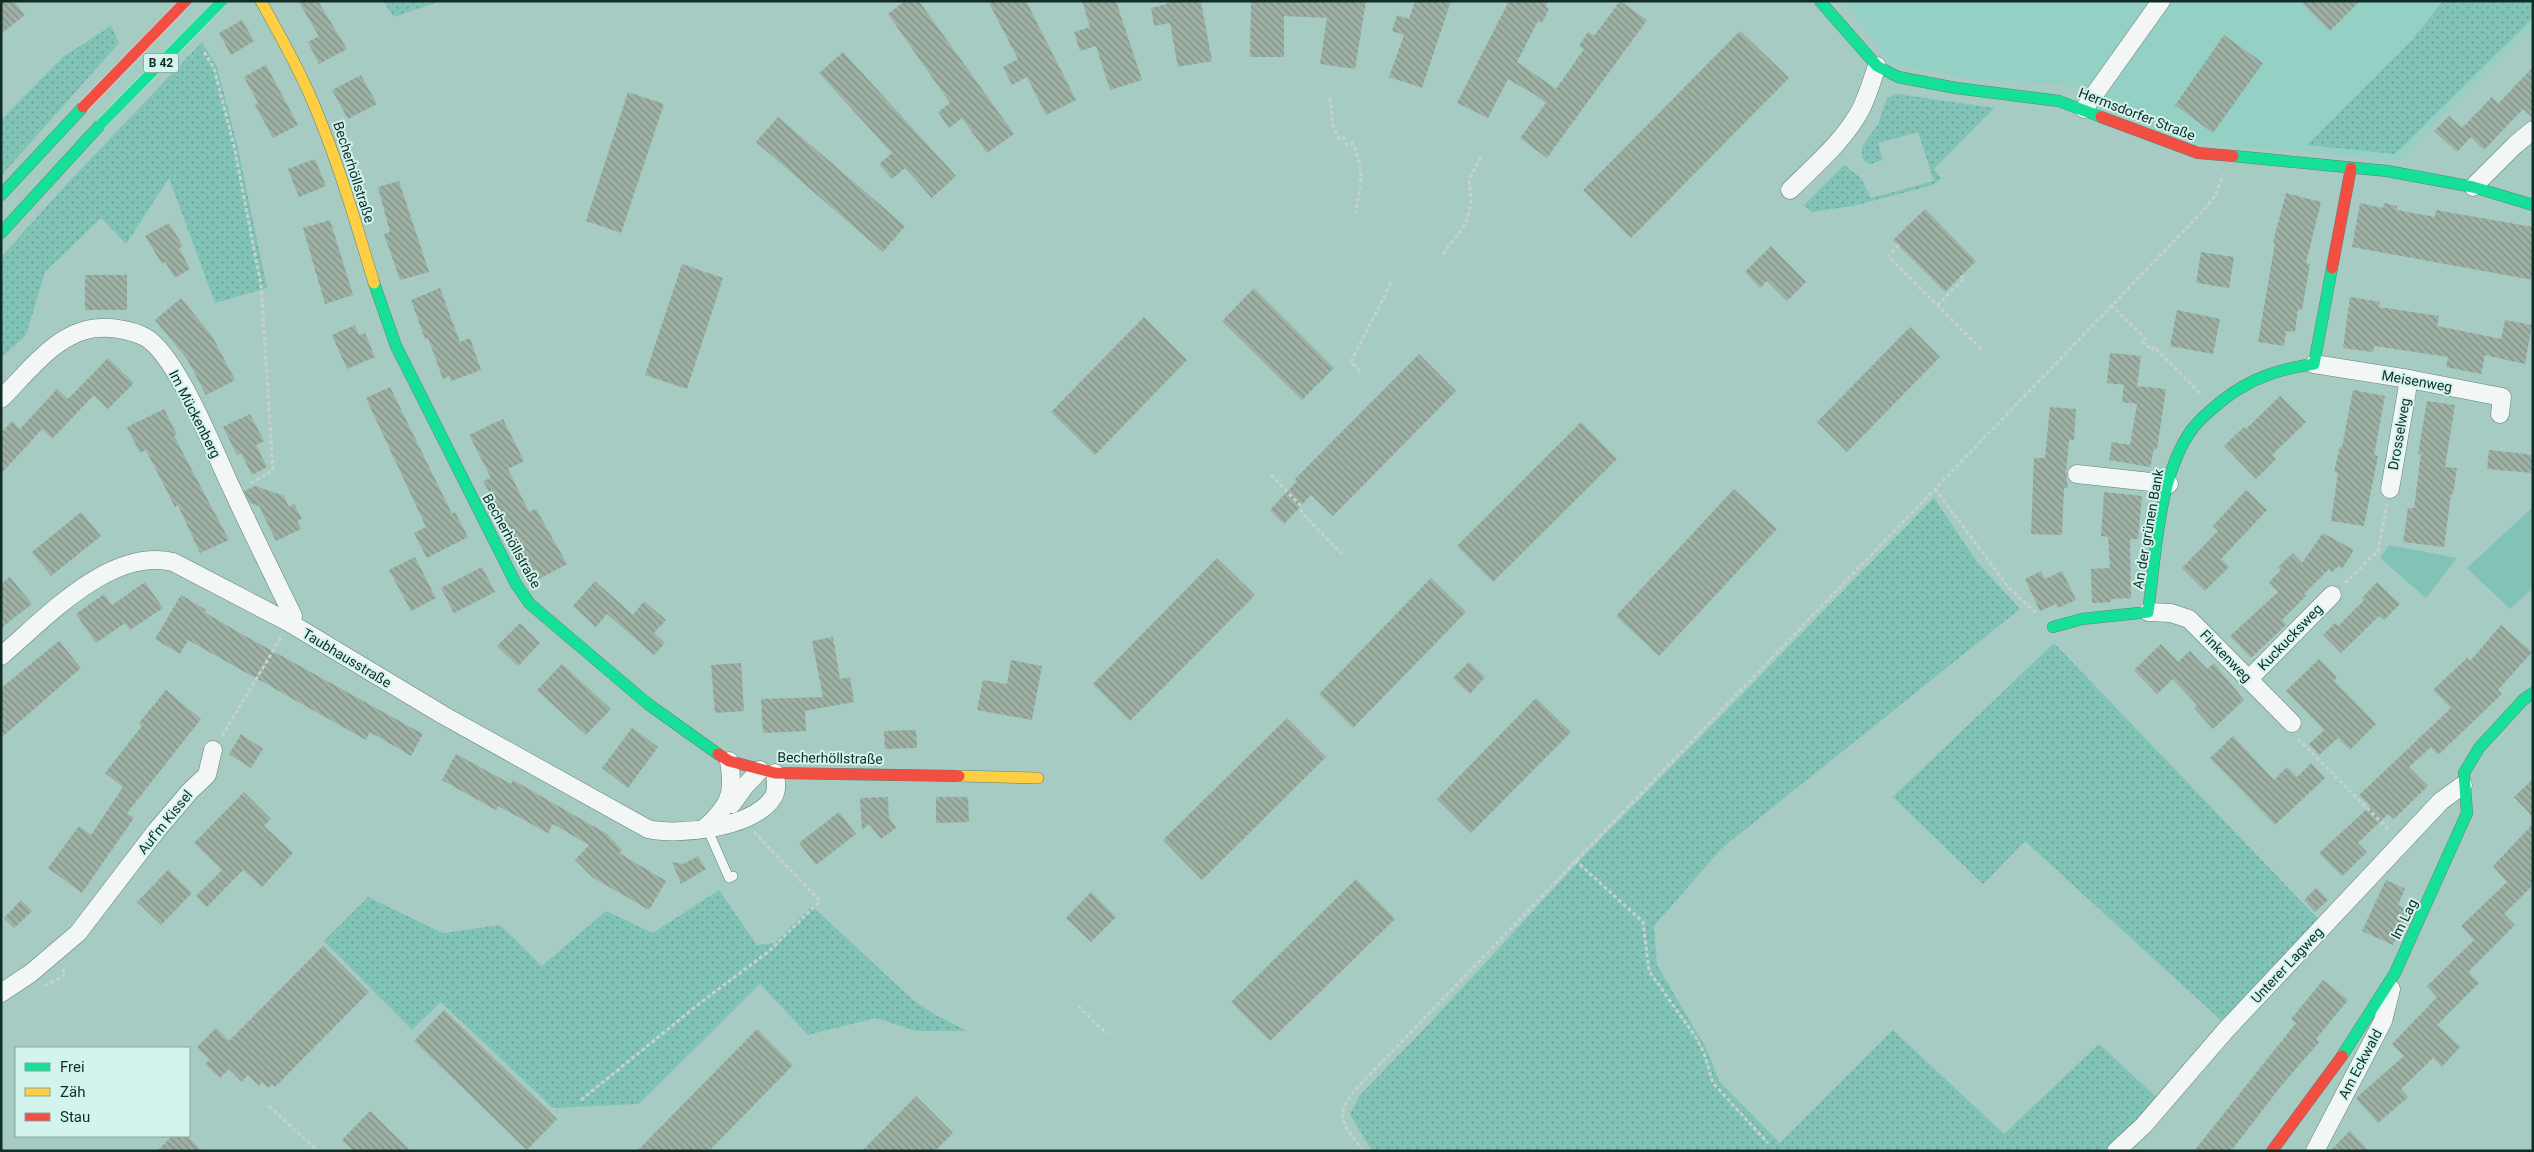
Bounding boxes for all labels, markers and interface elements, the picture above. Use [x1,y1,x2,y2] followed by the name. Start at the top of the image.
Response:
[144,54,178,72] road number: B 42
[2076,84,2198,144] street label: Hermsdorfer Straße
[330,119,378,225] street label: Becherhöllstraße
[166,367,224,461] street label: Im Mückenberg
[2381,367,2453,395] street label: Meisenweg
[2385,397,2413,471] street label: Drosselweg
[2130,467,2167,590] street label: An der grünen Bank
[479,491,545,591] street label: Becherhöllstraße
[2254,601,2326,673] street label: Kuckucksweg
[300,625,394,691] street label: Taubhausstraße
[2197,626,2255,686] street label: Finkenweg
[777,749,883,767] street label: Becherhöllstraße
[134,787,196,857] street label: Auf'm Kissel
[2387,896,2421,942] street label: Im Lag
[2248,924,2326,1006] street label: Unterer Lagweg
[2335,1026,2385,1102] street label: Am Eckwald
[15,1047,190,1137] legend
[60,1058,85,1076] text: Frei
[60,1083,85,1101] text: Zäh
[60,1108,90,1126] text: Stau

